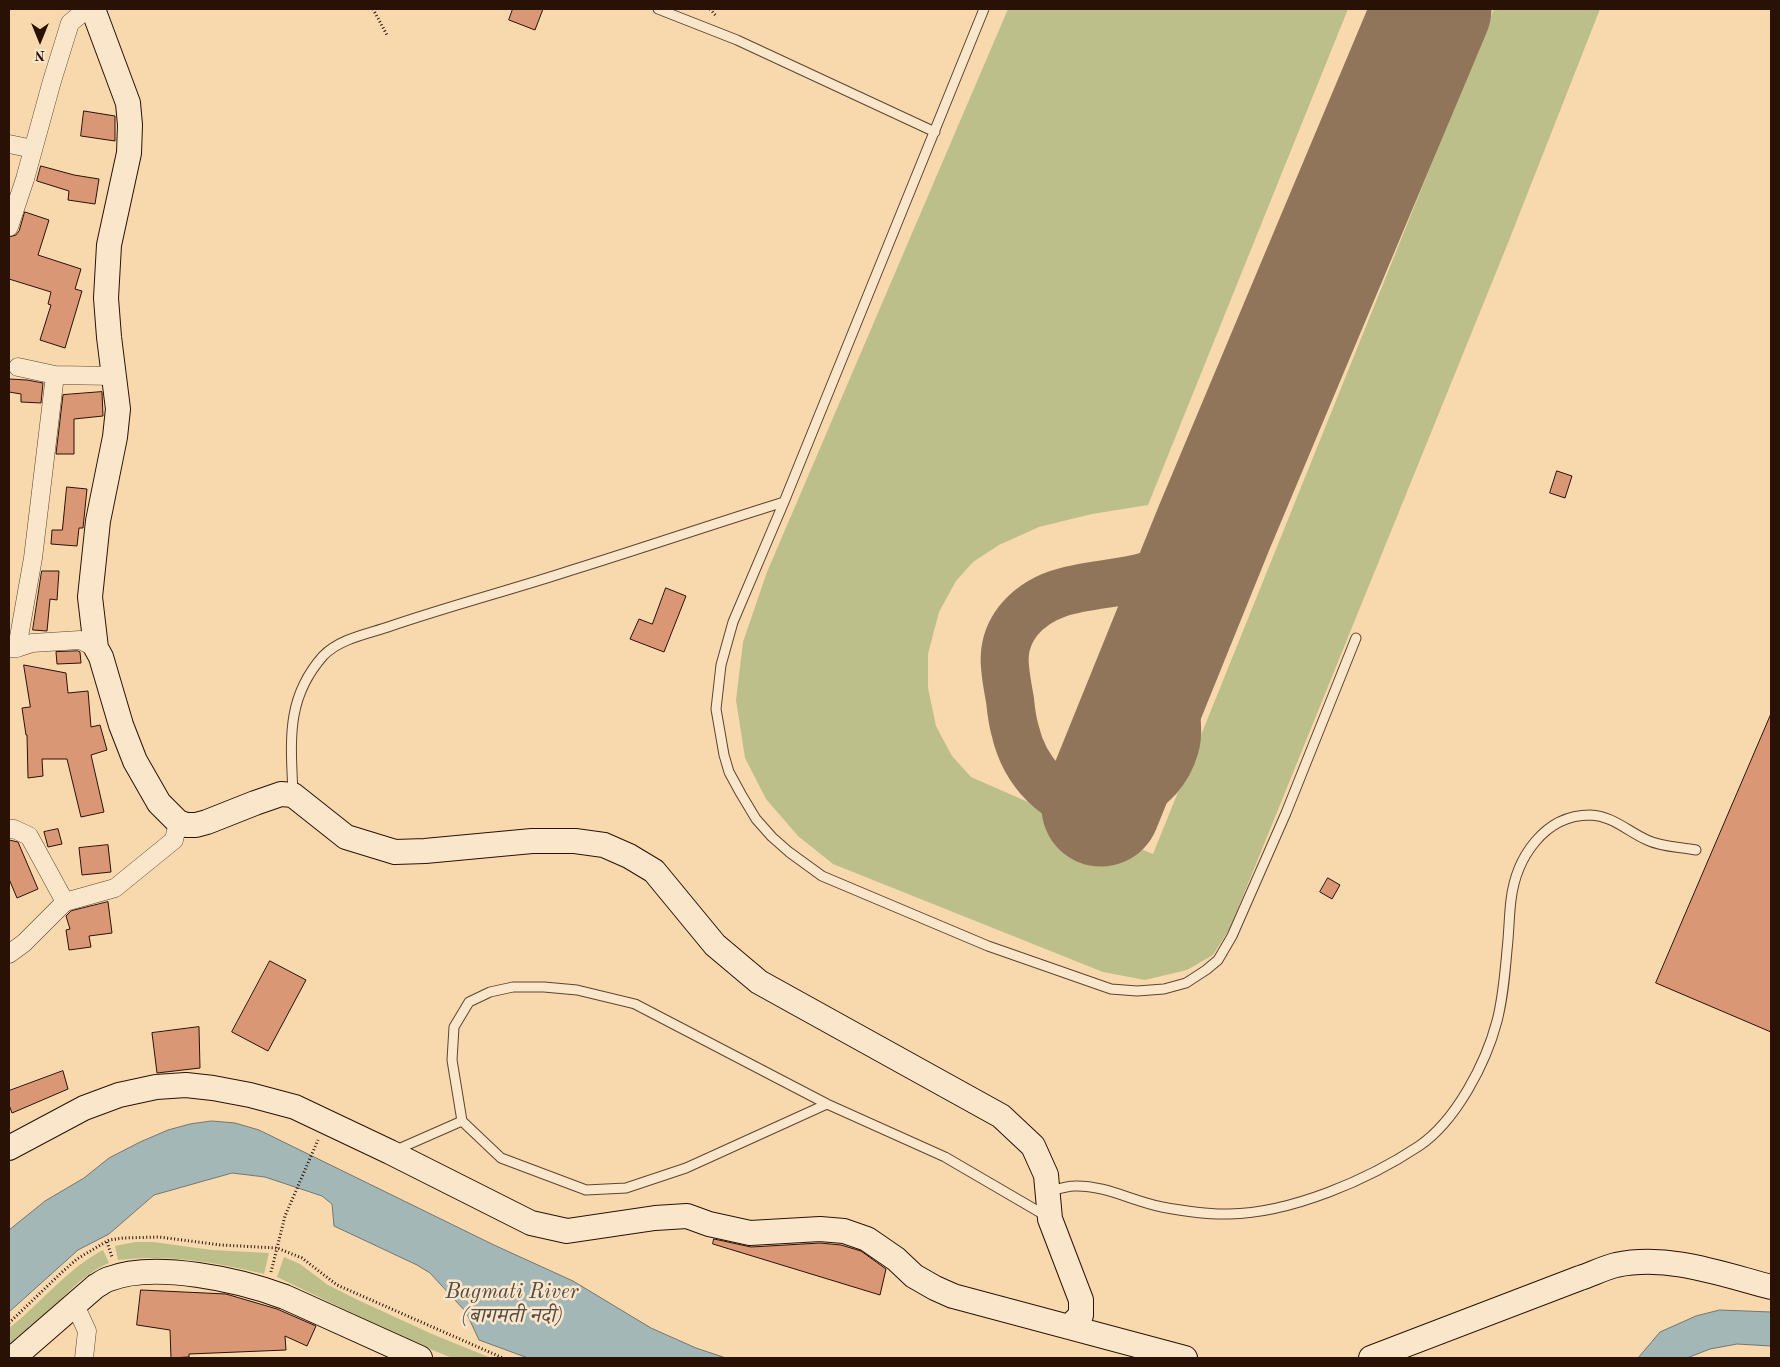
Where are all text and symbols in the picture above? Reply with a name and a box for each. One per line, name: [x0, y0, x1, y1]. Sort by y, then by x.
north arrow: [15, 15, 65, 65]
text: N: [35, 48, 45, 62]
water label: Bagmati River (बागमती नदी): [445, 1279, 579, 1329]

